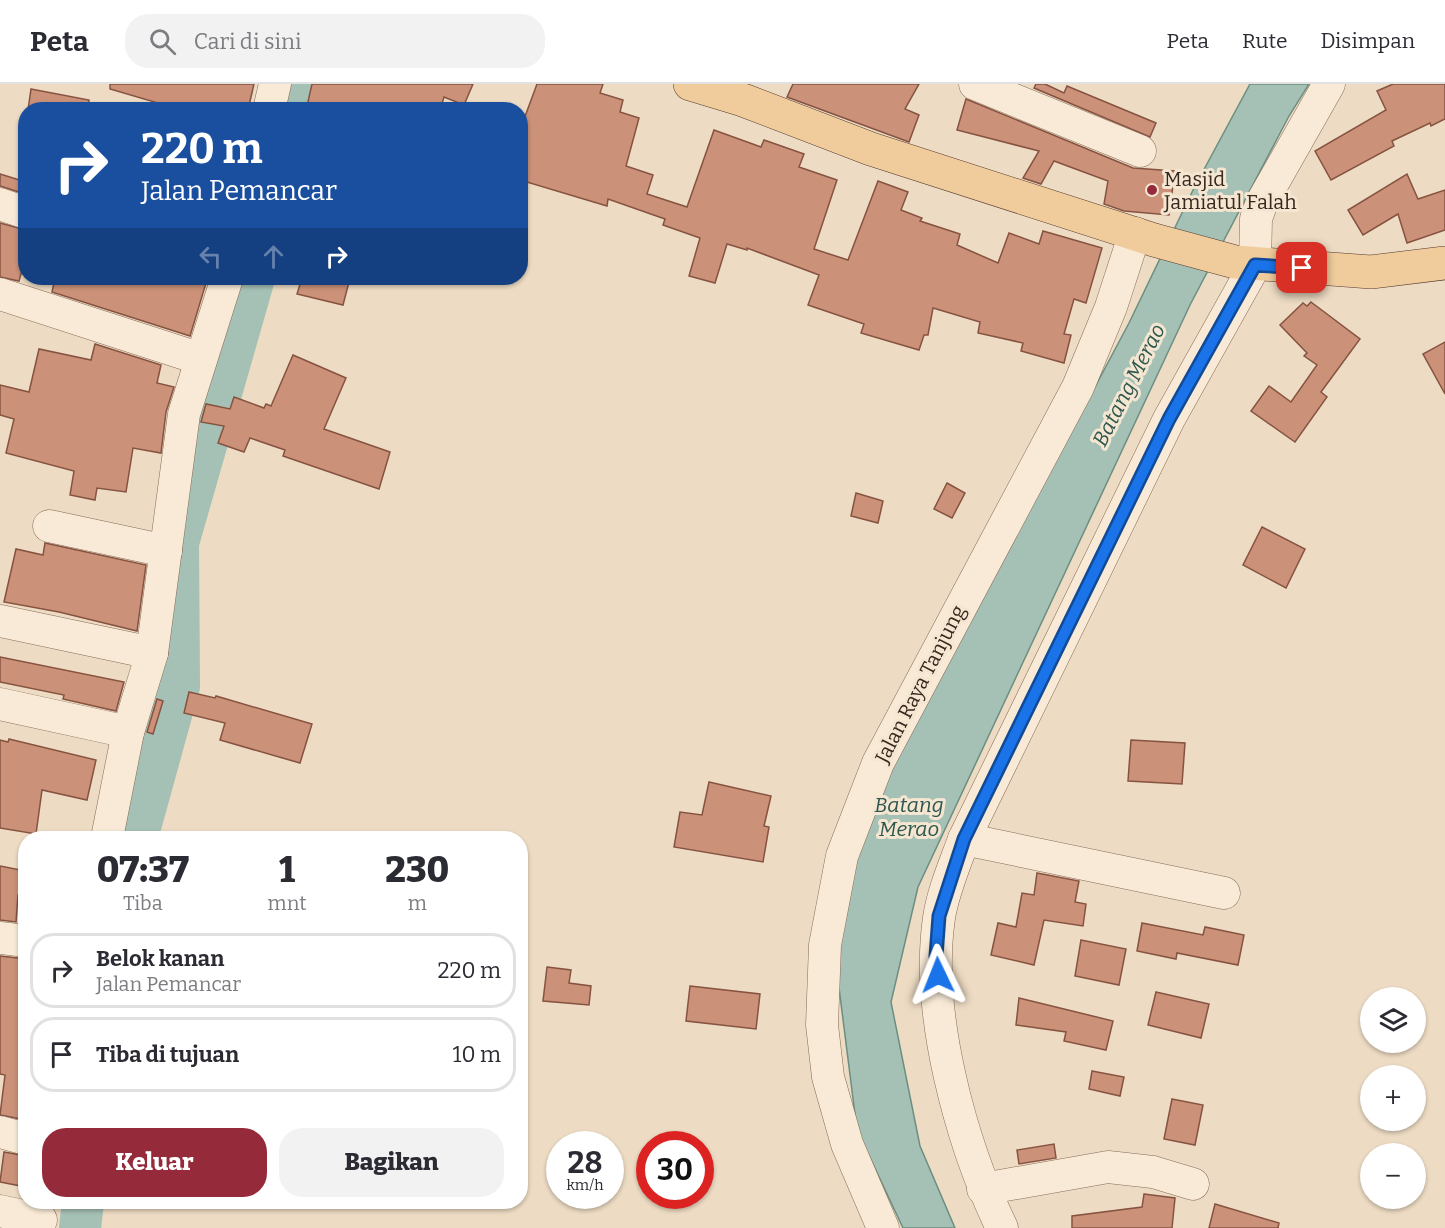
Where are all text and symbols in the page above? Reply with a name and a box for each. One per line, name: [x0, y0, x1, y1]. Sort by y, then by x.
search box: [125, 14, 545, 68]
text: Peta: [30, 25, 89, 58]
icon: search: [146, 25, 179, 58]
text: Cari di sini: [194, 28, 301, 55]
text: Peta: [1167, 28, 1209, 54]
text: Rute: [1242, 28, 1287, 54]
text: Disimpan: [1320, 28, 1415, 54]
text: 220 m: [141, 124, 263, 174]
icon: right: [42, 126, 120, 204]
place label: Masjid Jamiatul Falah: [1163, 167, 1297, 214]
text: Jalan Pemancar: [141, 175, 337, 207]
marker: Masjid Jamiatul Falah: [1145, 183, 1159, 197]
icon: left: [194, 240, 227, 273]
icon: ahead: [257, 240, 290, 273]
icon: right: [320, 240, 353, 273]
pin: [1276, 242, 1327, 293]
icon: arrive: [1285, 251, 1318, 284]
water label: Batang Merao: [1087, 319, 1171, 451]
street label: Jalan Raya Tanjung: [869, 601, 971, 768]
water label: Batang Merao: [874, 792, 944, 842]
text: 07:37: [97, 848, 189, 892]
text: 1: [279, 848, 295, 892]
text: 230: [385, 848, 449, 892]
text: Tiba: [123, 891, 163, 915]
text: mnt: [268, 891, 307, 915]
text: m: [408, 891, 427, 915]
position arrow: [906, 943, 970, 1007]
text: Belok kanan: [96, 945, 224, 972]
icon: right: [45, 954, 78, 987]
text: 220 m: [438, 957, 501, 984]
text: Jalan Pemancar: [96, 972, 241, 996]
map controls: [1360, 987, 1426, 1209]
button: layers: [1360, 987, 1426, 1053]
icon: arrive: [45, 1038, 78, 1071]
text: Tiba di tujuan: [96, 1041, 239, 1068]
text: 10 m: [453, 1041, 501, 1068]
button: +: [1360, 1065, 1426, 1131]
button: Keluar: [42, 1128, 267, 1197]
button: Bagikan: [279, 1128, 504, 1197]
speed limit sign: 30: [636, 1131, 714, 1209]
button: −: [1360, 1143, 1426, 1209]
text: 28: [568, 1145, 602, 1181]
text: km/h: [566, 1176, 604, 1194]

